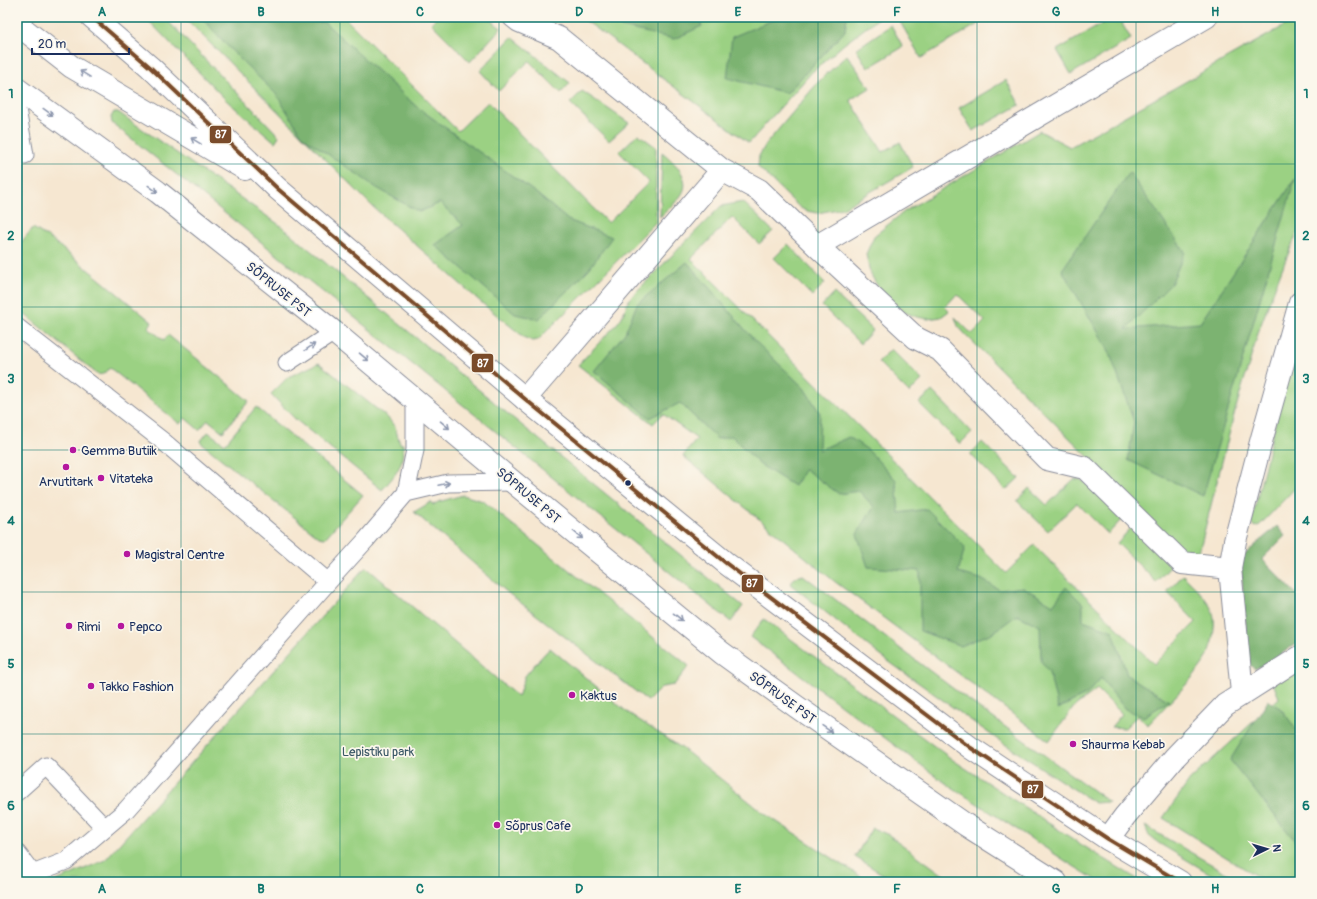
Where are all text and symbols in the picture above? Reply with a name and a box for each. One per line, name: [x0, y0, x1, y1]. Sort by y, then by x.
text: A: [98, 4, 107, 20]
text: B: [257, 4, 265, 20]
text: C: [416, 4, 424, 20]
text: D: [575, 4, 583, 20]
text: E: [735, 4, 742, 20]
text: F: [893, 4, 901, 20]
text: G: [1052, 4, 1061, 20]
text: H: [1211, 4, 1219, 20]
scale bar: [32, 30, 129, 56]
text: 20 m: [38, 37, 67, 52]
one-way arrow: [79, 70, 91, 78]
text: 1: [8, 86, 14, 102]
text: 1: [1303, 86, 1309, 102]
one-way arrow: [43, 108, 54, 116]
line badge: 87: [209, 125, 232, 144]
text: 87: [215, 128, 227, 141]
one-way arrow: [191, 136, 203, 144]
one-way arrow: [148, 185, 159, 193]
text: 2: [7, 228, 15, 244]
text: 2: [1302, 228, 1310, 244]
street label: SÕPRUSE PST: [243, 259, 314, 321]
one-way arrow: [304, 343, 316, 351]
one-way arrow: [358, 352, 369, 361]
line badge: 87: [471, 353, 494, 373]
text: 87: [477, 357, 489, 370]
text: 3: [7, 371, 15, 387]
text: 3: [1302, 371, 1310, 387]
one-way arrow: [440, 420, 451, 429]
place label: Gemma Butiik: [81, 443, 158, 459]
marker: Gemma Butiik: [68, 445, 78, 455]
marker: Arvutitark: [61, 462, 71, 472]
street label: SÕPRUSE PST: [493, 464, 564, 527]
place label: Vitateka: [109, 471, 153, 487]
marker: Vitateka: [96, 473, 106, 483]
place label: Arvutitark: [39, 474, 94, 490]
unlabelled marker: [623, 478, 633, 488]
one-way arrow: [437, 480, 450, 488]
text: 4: [7, 513, 15, 529]
text: 4: [1302, 513, 1310, 529]
one-way arrow: [572, 530, 583, 539]
place label: Magistral Centre: [135, 547, 225, 563]
marker: Magistral Centre: [122, 549, 132, 559]
line badge: 87: [741, 574, 764, 593]
text: 87: [746, 577, 758, 590]
one-way arrow: [673, 613, 684, 622]
place label: Rimi: [77, 619, 100, 635]
place label: Pepco: [129, 619, 162, 635]
marker: Rimi: [64, 621, 74, 631]
marker: Pepco: [116, 621, 126, 631]
text: 5: [7, 656, 15, 672]
text: 5: [1302, 656, 1310, 672]
street label: SÕPRUSE PST: [746, 668, 819, 727]
place label: Takko Fashion: [99, 679, 174, 695]
marker: Takko Fashion: [86, 681, 96, 691]
place label: Kaktus: [580, 688, 617, 704]
marker: Kaktus: [567, 690, 577, 700]
one-way arrow: [821, 725, 832, 733]
place label: Shaurma Kebab: [1081, 737, 1165, 753]
marker: Shaurma Kebab: [1068, 739, 1078, 749]
park label: Lepistiku park: [342, 744, 415, 760]
line badge: 87: [1021, 780, 1044, 799]
text: 87: [1027, 783, 1039, 796]
text: 6: [7, 798, 15, 814]
text: 6: [1302, 798, 1310, 814]
place label: Sõprus Cafe: [505, 818, 571, 834]
marker: Sõprus Cafe: [492, 820, 502, 830]
north arrow: [1247, 829, 1287, 869]
text: N: [1270, 844, 1283, 853]
text: A: [98, 881, 107, 897]
text: B: [257, 881, 265, 897]
text: C: [416, 881, 424, 897]
text: D: [575, 881, 583, 897]
text: E: [735, 881, 742, 897]
text: F: [893, 881, 901, 897]
text: G: [1052, 881, 1061, 897]
text: H: [1211, 881, 1219, 897]

